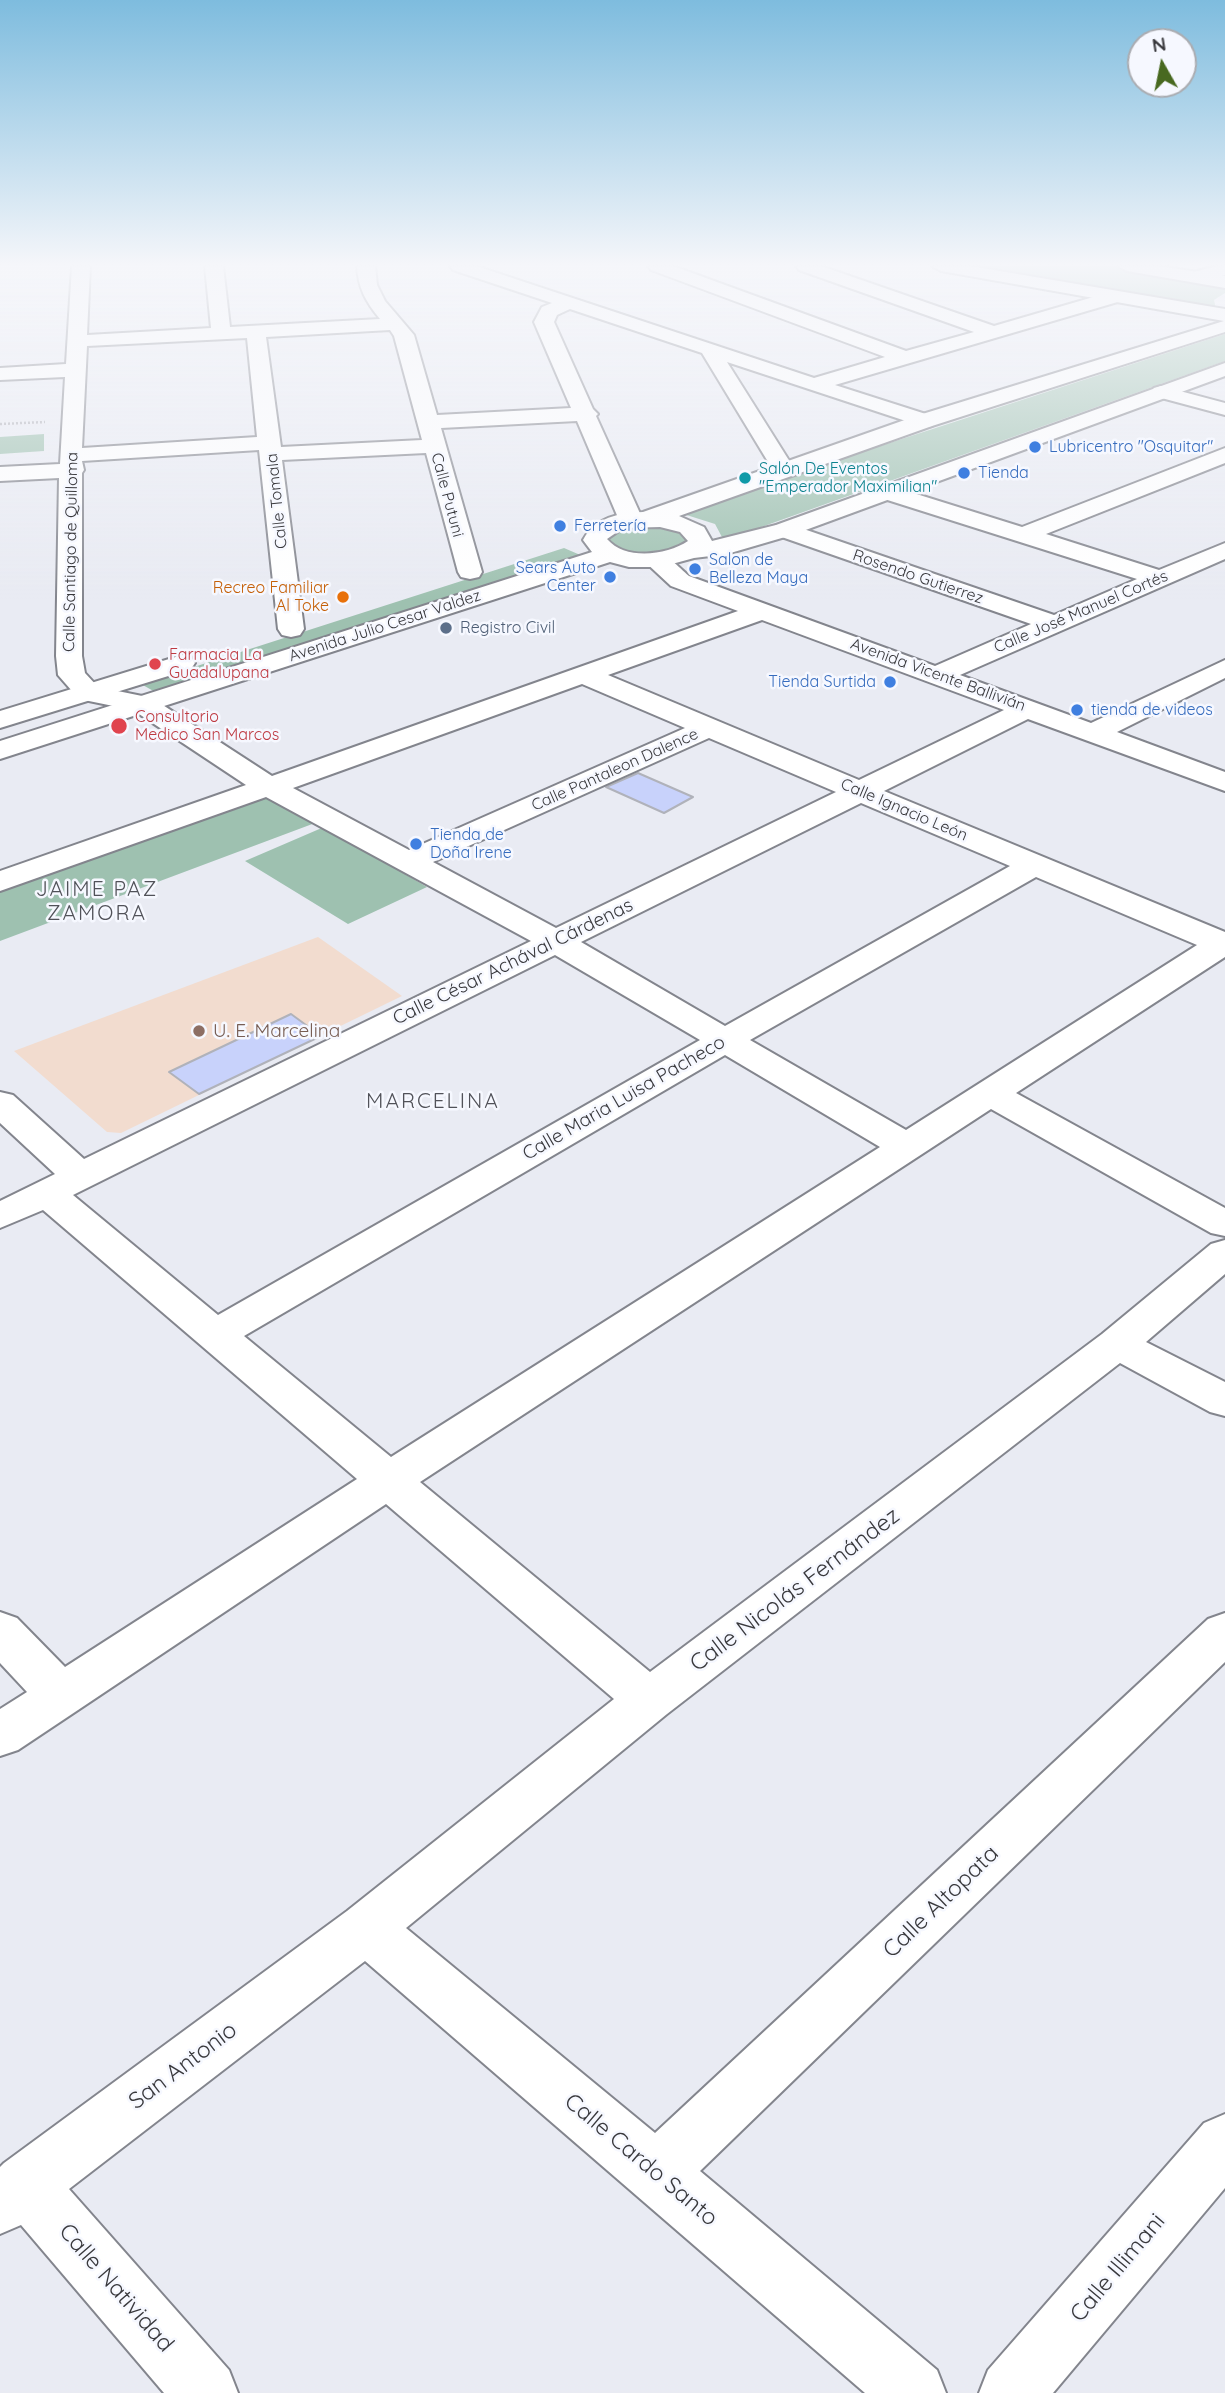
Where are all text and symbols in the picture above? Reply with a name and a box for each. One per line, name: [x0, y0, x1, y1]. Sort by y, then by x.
north arrow: [1127, 28, 1197, 98]
text: N: [1150, 31, 1168, 57]
place label: Lubricentro "Osquitar": [1049, 437, 1213, 457]
marker: Lubricentro "Osquitar": [1027, 439, 1043, 455]
street label: Calle Putuni: [427, 451, 467, 539]
street label: Calle Santiago de Quilloma: [60, 452, 82, 652]
street label: Calle Tomala: [262, 452, 292, 550]
place label: Salón De Eventos "Emperador Maximilian": [759, 459, 937, 497]
place label: Tienda: [978, 463, 1029, 483]
marker: Tienda: [956, 465, 972, 481]
marker: Salón De Eventos "Emperador Maximilian": [737, 470, 753, 486]
place label: Ferretería: [574, 516, 647, 536]
marker: Ferretería: [552, 518, 568, 534]
street label: Rosendo Gutierrez: [850, 546, 986, 608]
place label: Salon de Belleza Maya: [709, 550, 808, 588]
place label: Sears Auto Center: [516, 558, 596, 596]
marker: Salon de Belleza Maya: [687, 561, 703, 577]
street label: Calle José Manuel Cortés: [991, 567, 1171, 657]
marker: Sears Auto Center: [602, 569, 618, 585]
place label: Recreo Familiar Al Toke: [213, 578, 329, 616]
street label: Avenida Julio Cesar Valdez: [287, 586, 483, 666]
marker: Recreo Familiar Al Toke: [335, 589, 351, 605]
place label: Registro Civil: [460, 618, 555, 638]
marker: Registro Civil: [438, 620, 454, 636]
street label: Avenida Vicente Ballivián: [848, 634, 1028, 716]
place label: Farmacia La Guadalupana: [169, 645, 269, 683]
marker: Farmacia La Guadalupana: [147, 656, 163, 672]
place label: Tienda Surtida: [768, 672, 876, 692]
marker: Tienda Surtida: [882, 674, 898, 690]
place label: tienda de videos: [1091, 700, 1213, 720]
marker: tienda de videos: [1069, 702, 1085, 718]
place label: Consultorio Medico San Marcos: [135, 707, 279, 745]
marker: Consultorio Medico San Marcos: [109, 716, 129, 736]
street label: Calle Pantaleon Dalence: [529, 725, 701, 815]
street label: Calle Ignacio León: [838, 775, 970, 845]
place label: Tienda de Doña Irene: [430, 825, 512, 863]
marker: Tienda de Doña Irene: [408, 836, 424, 852]
district label: JAIME PAZ ZAMORA: [37, 877, 157, 927]
street label: Calle César Achával Cárdenas: [389, 894, 637, 1030]
place label: U. E. Marcelina: [213, 1020, 340, 1042]
marker: U. E. Marcelina: [191, 1023, 207, 1039]
street label: Calle Maria Luisa Pacheco: [519, 1031, 729, 1165]
district label: MARCELINA: [367, 1089, 499, 1115]
street label: Calle Nicolás Fernández: [685, 1502, 905, 1678]
street label: Calle Altopata: [878, 1840, 1004, 1964]
street label: San Antonio: [123, 2016, 243, 2116]
street label: Calle Cardo Santo: [559, 2088, 723, 2232]
street label: Calle Illimani: [1065, 2208, 1171, 2328]
street label: Calle Natividad: [53, 2218, 179, 2358]

